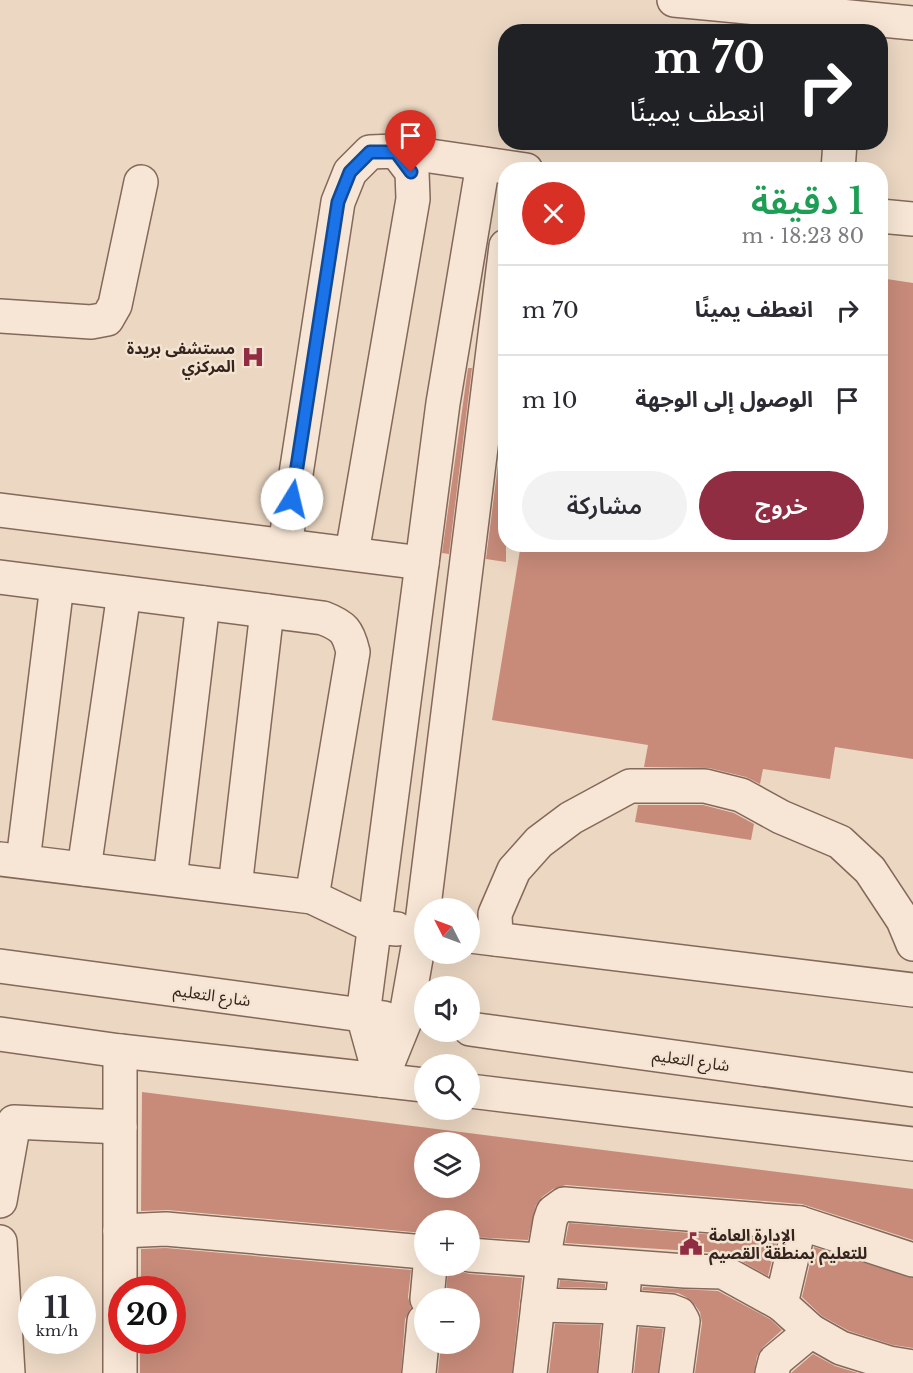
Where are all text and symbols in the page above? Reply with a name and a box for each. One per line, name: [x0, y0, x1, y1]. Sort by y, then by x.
text: 70 m: [654, 32, 765, 84]
icon: right: [786, 48, 864, 126]
text: انعطف يمينًا: [630, 95, 765, 128]
pin: [385, 110, 436, 172]
icon: arrive: [394, 119, 427, 152]
text: 1 دقيقة: [751, 179, 864, 224]
button: close: [522, 182, 585, 245]
text: 80 m · 18:23: [742, 224, 864, 248]
icon: right: [831, 294, 864, 327]
text: انعطف يمينًا: [695, 296, 813, 323]
text: 70 m: [522, 297, 579, 324]
place label: مستشفى بريدة المركزي: [127, 338, 235, 380]
hospital icon: مستشفى بريدة المركزي: [240, 344, 266, 370]
icon: arrive: [831, 384, 864, 417]
text: الوصول إلى الوجهة: [635, 386, 813, 413]
text: 10 m: [522, 387, 577, 414]
position arrow: [260, 467, 324, 531]
button: مشاركة: [522, 471, 687, 540]
button: خروج: [699, 471, 864, 540]
north arrow: [414, 898, 480, 964]
map controls: [414, 898, 480, 1354]
button: sound: [414, 976, 480, 1042]
street label: شارع التعليم: [172, 980, 252, 1013]
street label: شارع التعليم: [651, 1045, 731, 1078]
button: search: [414, 1054, 480, 1120]
button: layers: [414, 1132, 480, 1198]
button: +: [414, 1210, 480, 1276]
place label: الإدارة العامة للتعليم بمنطقة القصيم: [709, 1225, 867, 1266]
public building icon: الإدارة العامة للتعليم بمنطقة القصيم: [678, 1231, 704, 1257]
speed limit sign: 20: [108, 1276, 186, 1354]
button: −: [414, 1288, 480, 1354]
text: 11: [44, 1289, 70, 1326]
text: km/h: [36, 1321, 78, 1340]

